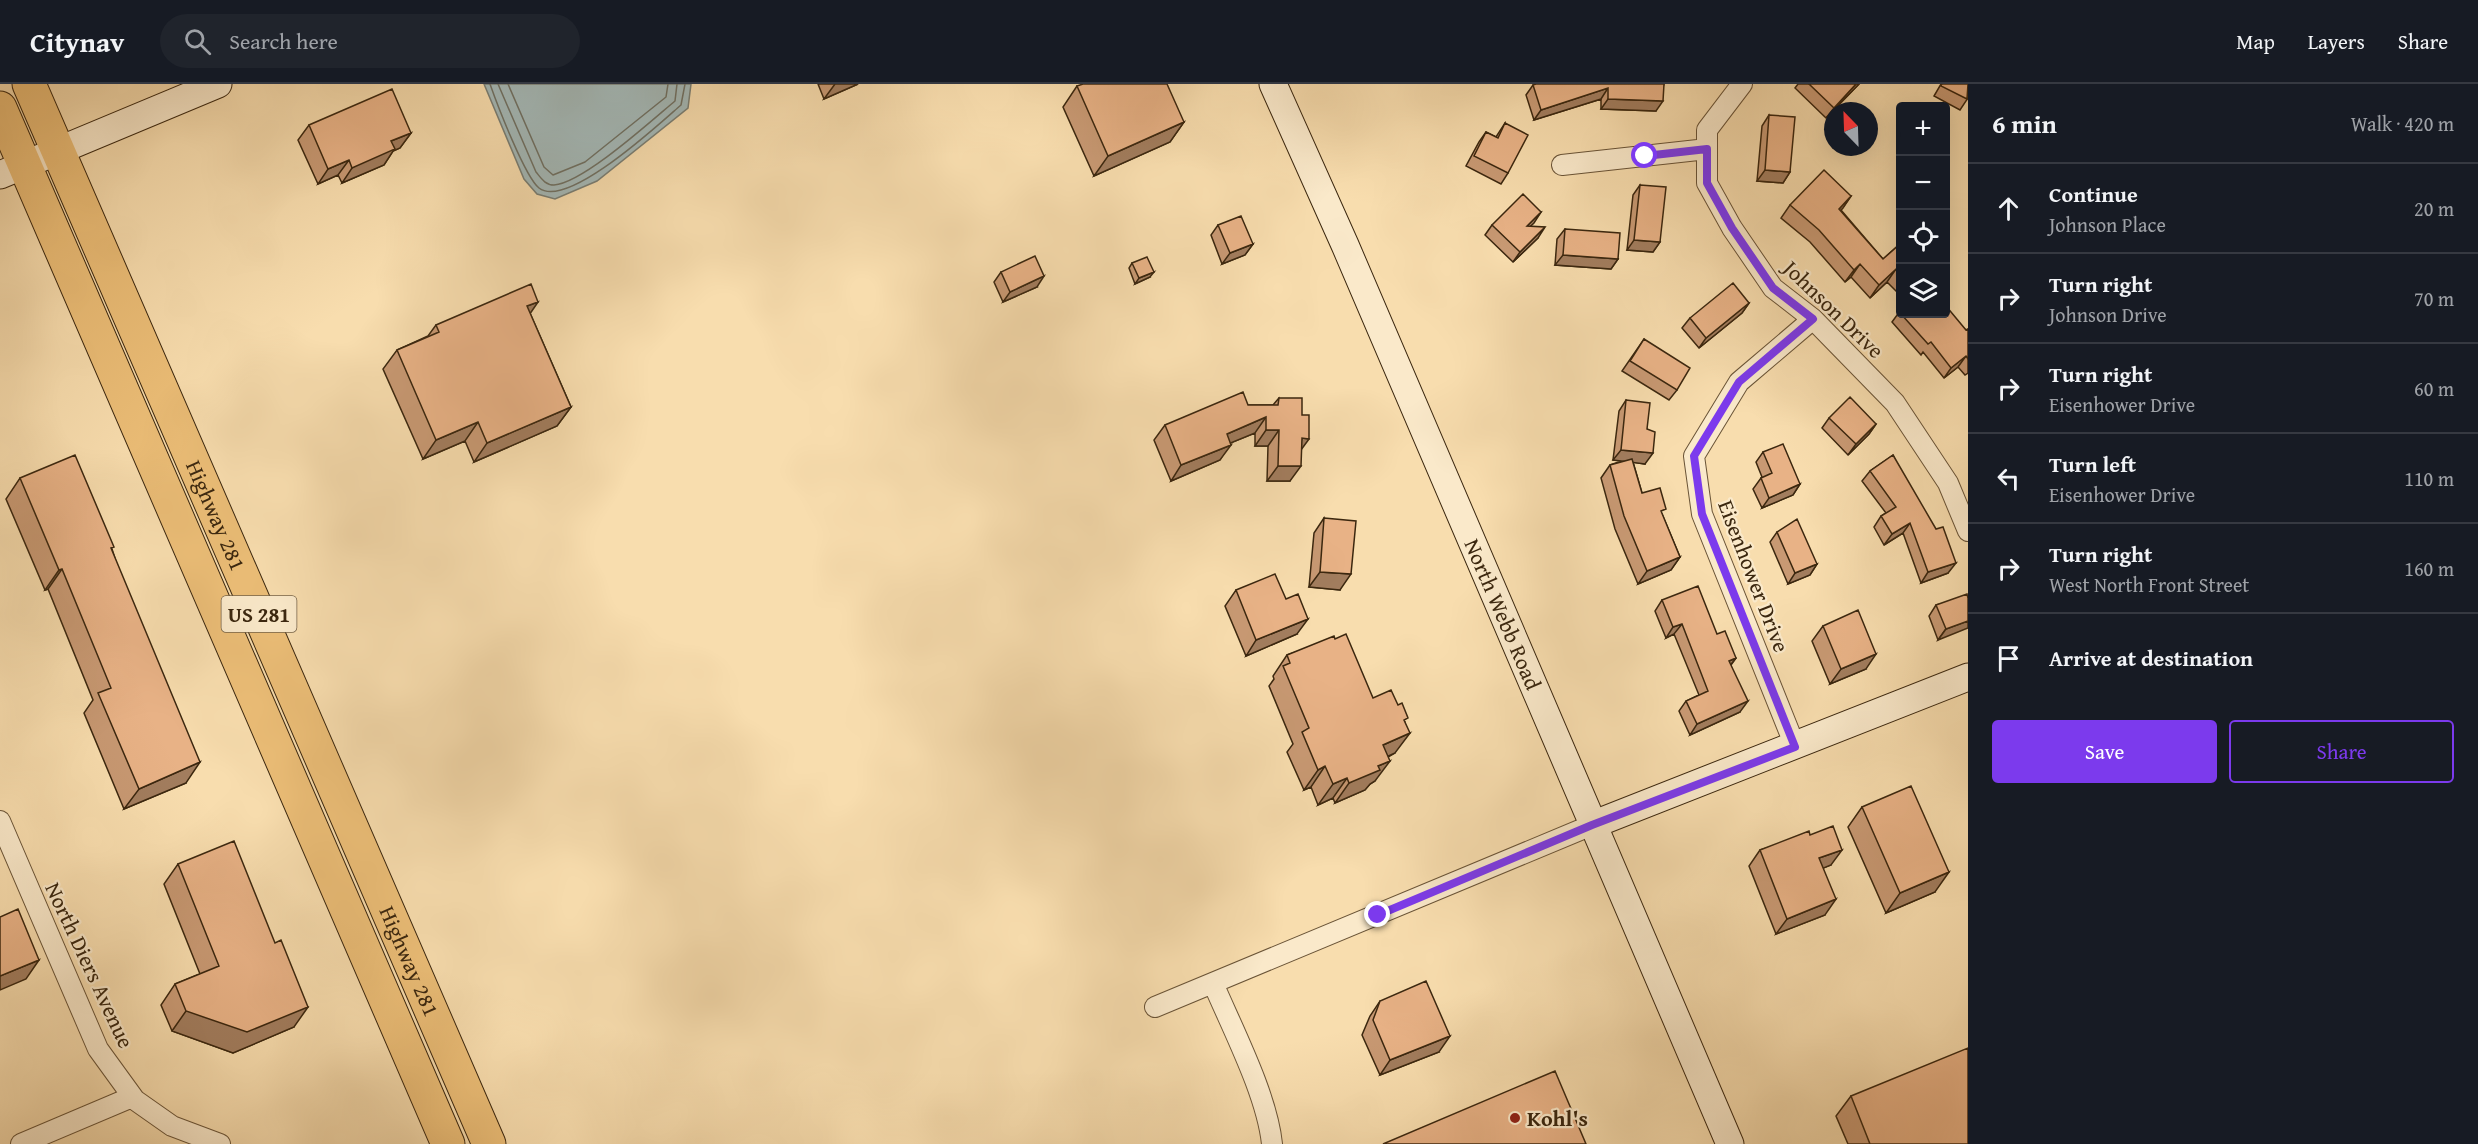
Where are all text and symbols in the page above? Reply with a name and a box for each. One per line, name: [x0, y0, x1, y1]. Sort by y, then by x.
search box: [160, 14, 580, 68]
text: Citynav: [30, 21, 124, 62]
icon: search: [181, 25, 214, 58]
text: Search here: [229, 25, 338, 57]
text: Map: [2236, 26, 2275, 57]
text: Layers: [2308, 26, 2365, 57]
text: Share: [2398, 26, 2448, 57]
north arrow: [1824, 102, 1878, 156]
map controls: [1896, 102, 1950, 318]
button: +: [1896, 102, 1950, 156]
text: 6 min: [1992, 104, 2057, 143]
text: Walk · 420 m: [2351, 109, 2454, 138]
route start: [1631, 142, 1657, 168]
button: −: [1896, 156, 1950, 210]
text: Continue: [2049, 178, 2138, 210]
icon: ahead: [1992, 192, 2025, 225]
text: 20 m: [2414, 194, 2454, 223]
button: locate: [1896, 210, 1950, 264]
text: Johnson Place: [2049, 210, 2166, 239]
street label: Johnson Drive: [1774, 250, 1892, 365]
button: layers: [1896, 264, 1950, 318]
text: Turn right: [2049, 268, 2152, 300]
icon: right: [1992, 282, 2025, 315]
text: 70 m: [2414, 284, 2454, 313]
text: Johnson Drive: [2049, 300, 2167, 329]
text: Turn right: [2049, 358, 2152, 390]
icon: right: [1992, 372, 2025, 405]
text: 60 m: [2414, 374, 2454, 403]
text: Eisenhower Drive: [2049, 390, 2195, 419]
text: Turn left: [2049, 448, 2136, 480]
street label: Highway 281: [178, 455, 254, 575]
icon: left: [1992, 462, 2025, 495]
text: 110 m: [2404, 464, 2454, 493]
text: Eisenhower Drive: [2049, 480, 2195, 509]
street label: Eisenhower Drive: [1710, 495, 1798, 657]
street label: North Webb Road: [1457, 534, 1550, 695]
text: Turn right: [2049, 538, 2152, 570]
icon: right: [1992, 552, 2025, 585]
text: 160 m: [2404, 554, 2454, 583]
text: West North Front Street: [2049, 570, 2249, 599]
road number: US 281: [222, 596, 296, 632]
icon: arrive: [1992, 642, 2025, 675]
text: Arrive at destination: [2049, 642, 2253, 674]
button: Save: [1992, 720, 2217, 783]
button: Share: [2229, 720, 2454, 783]
street label: North Diers Avenue: [38, 877, 142, 1053]
street label: Highway 281: [372, 901, 448, 1021]
route end: [1364, 901, 1390, 927]
place label: Kohl's: [1527, 1102, 1588, 1134]
marker: Kohl's: [1508, 1111, 1522, 1125]

